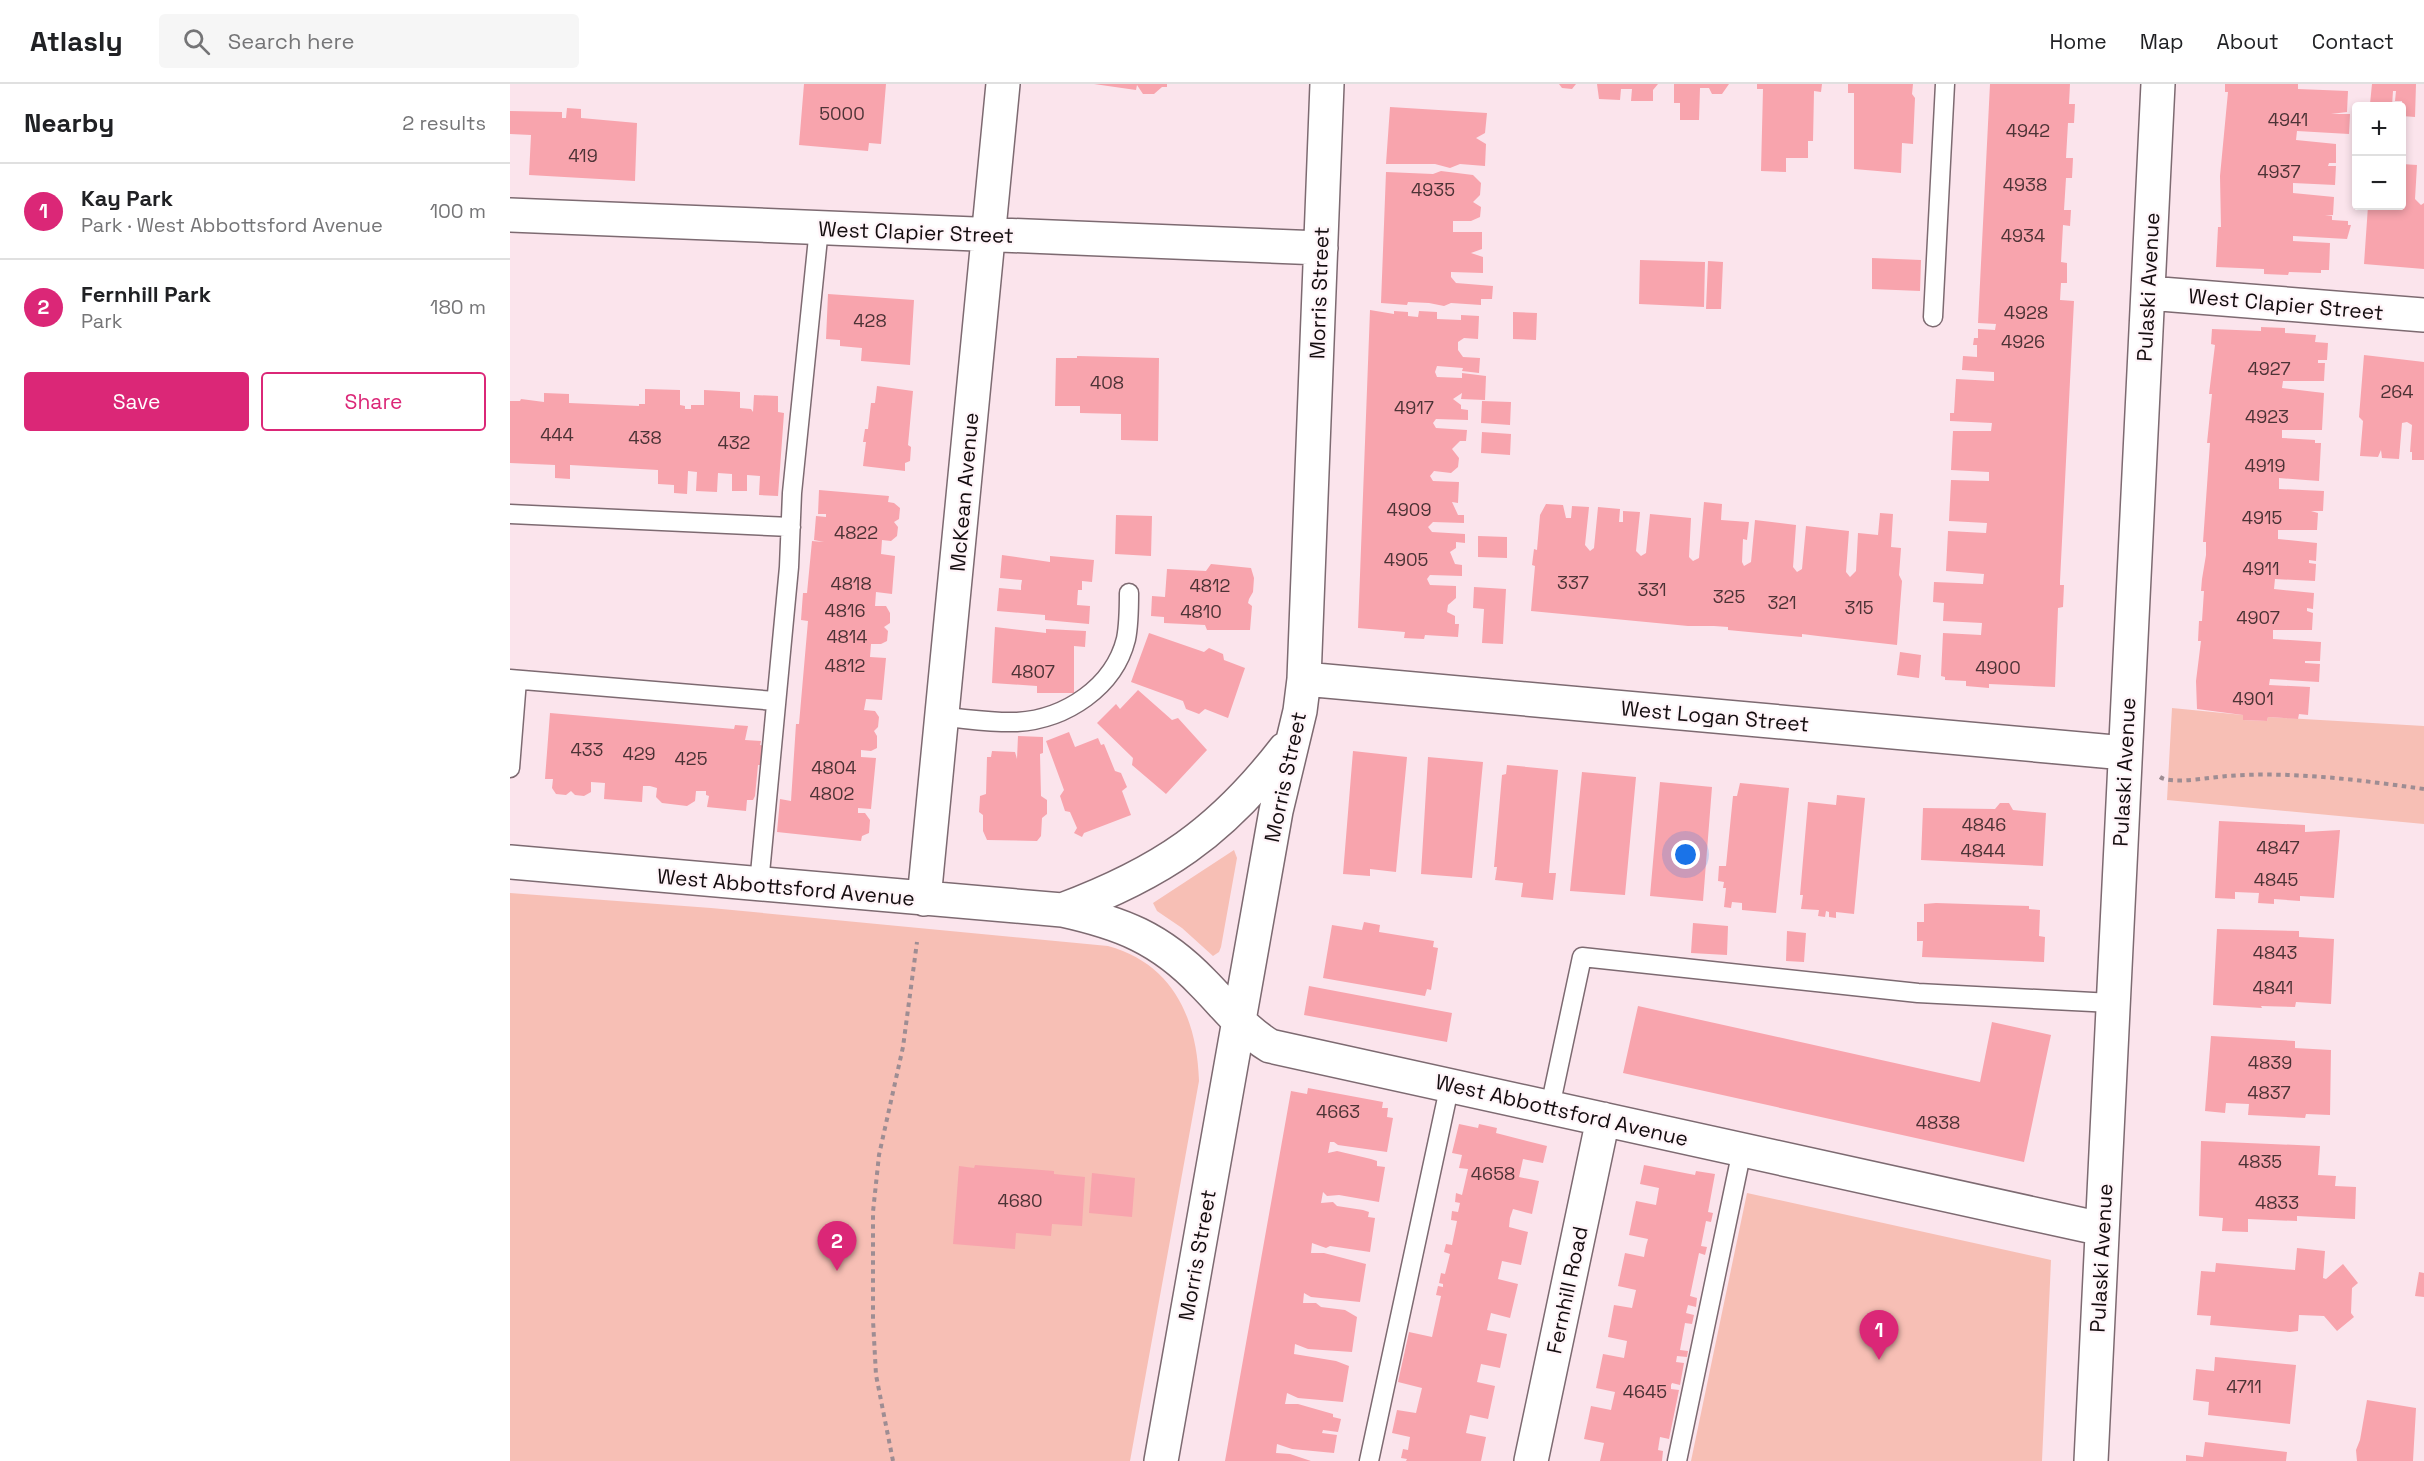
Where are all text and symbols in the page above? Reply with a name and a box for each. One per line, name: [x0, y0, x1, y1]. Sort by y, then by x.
search box: [159, 14, 579, 68]
text: Atlasly: [30, 23, 123, 59]
icon: search: [180, 25, 213, 58]
text: Search here: [228, 27, 354, 55]
text: Home: [2049, 28, 2107, 55]
text: Map: [2140, 28, 2184, 55]
text: About: [2217, 28, 2279, 55]
text: Contact: [2312, 28, 2394, 55]
house number: 5000: [819, 102, 865, 125]
map controls: [2352, 102, 2406, 210]
button: +: [2352, 102, 2406, 156]
text: Nearby: [24, 106, 114, 140]
house number: 4941: [2268, 108, 2308, 131]
text: 2 results: [402, 110, 486, 136]
house number: 4942: [2006, 119, 2050, 142]
house number: 419: [568, 144, 598, 167]
button: −: [2352, 156, 2406, 210]
house number: 4937: [2257, 160, 2301, 183]
house number: 4938: [2003, 173, 2047, 196]
house number: 4935: [1411, 178, 1455, 201]
text: Kay Park: [81, 184, 173, 212]
text: 1: [39, 198, 48, 224]
text: 100 m: [430, 198, 486, 224]
text: Park · West Abbottsford Avenue: [81, 212, 383, 238]
street label: Pulaski Avenue: [2131, 212, 2165, 362]
street label: West Clapier Street: [818, 215, 1014, 249]
house number: 4934: [2001, 224, 2045, 247]
street label: Morris Street: [1303, 226, 1335, 360]
text: Fernhill Park: [81, 280, 211, 308]
street label: West Clapier Street: [2187, 282, 2385, 326]
text: 2: [38, 294, 49, 320]
text: 180 m: [430, 294, 486, 320]
house number: 4928: [2004, 301, 2048, 324]
text: Park: [81, 308, 123, 334]
house number: 428: [853, 309, 887, 332]
house number: 4926: [2001, 330, 2045, 353]
house number: 4927: [2247, 357, 2291, 380]
house number: 408: [1090, 371, 1124, 394]
button: Save: [24, 372, 249, 431]
button: Share: [261, 372, 486, 431]
house number: 264: [2380, 380, 2414, 403]
house number: 4917: [1394, 396, 1434, 419]
house number: 4923: [2245, 405, 2289, 428]
street label: McKean Avenue: [944, 411, 984, 573]
house number: 444: [540, 423, 574, 446]
house number: 438: [628, 426, 662, 449]
house number: 432: [718, 431, 750, 454]
house number: 4919: [2245, 454, 2285, 477]
house number: 4909: [1387, 498, 1431, 521]
house number: 4915: [2242, 506, 2282, 529]
house number: 4822: [834, 521, 878, 544]
house number: 4905: [1384, 548, 1428, 571]
house number: 4911: [2242, 557, 2280, 580]
house number: 337: [1557, 571, 1589, 594]
house number: 4818: [830, 572, 872, 595]
house number: 4812: [1190, 574, 1230, 597]
house number: 331: [1637, 578, 1667, 601]
house number: 325: [1713, 585, 1745, 608]
house number: 321: [1767, 591, 1797, 614]
house number: 315: [1845, 596, 1873, 619]
house number: 4816: [824, 599, 866, 622]
house number: 4810: [1180, 600, 1222, 623]
house number: 4907: [2236, 606, 2280, 629]
house number: 4814: [826, 625, 868, 648]
house number: 4812: [825, 654, 865, 677]
house number: 4900: [1975, 656, 2021, 679]
house number: 4807: [1011, 660, 1055, 683]
house number: 4901: [2232, 687, 2274, 710]
street label: West Logan Street: [1620, 694, 1810, 738]
street label: Pulaski Avenue: [2107, 697, 2141, 847]
street label: Morris Street: [1258, 709, 1312, 845]
house number: 433: [571, 738, 604, 761]
house number: 429: [622, 742, 656, 765]
house number: 425: [675, 747, 707, 770]
house number: 4804: [811, 756, 857, 779]
house number: 4802: [810, 782, 854, 805]
house number: 4846: [1962, 813, 2006, 836]
house number: 4847: [2256, 836, 2300, 859]
house number: 4844: [1961, 839, 2005, 862]
your location: [1671, 840, 1700, 869]
street label: West Abbottsford Avenue: [656, 862, 916, 912]
house number: 4845: [2254, 868, 2298, 891]
house number: 4843: [2253, 941, 2297, 964]
house number: 4841: [2253, 976, 2293, 999]
house number: 4839: [2248, 1051, 2292, 1074]
street label: West Abbottsford Avenue: [1433, 1068, 1691, 1152]
house number: 4837: [2247, 1081, 2291, 1104]
house number: 4663: [1316, 1100, 1360, 1123]
house number: 4838: [1916, 1111, 1960, 1134]
house number: 4835: [2238, 1150, 2282, 1173]
house number: 4658: [1471, 1162, 1515, 1185]
street label: Pulaski Avenue: [2084, 1183, 2118, 1333]
street label: Morris Street: [1172, 1187, 1222, 1323]
house number: 4680: [997, 1189, 1043, 1212]
house number: 4833: [2255, 1191, 2299, 1214]
pin: 2: [818, 1222, 856, 1271]
street label: Fernhill Road: [1540, 1224, 1594, 1356]
pin: 1: [1860, 1310, 1898, 1360]
house number: 4711: [2226, 1375, 2262, 1398]
house number: 4645: [1623, 1380, 1667, 1403]

